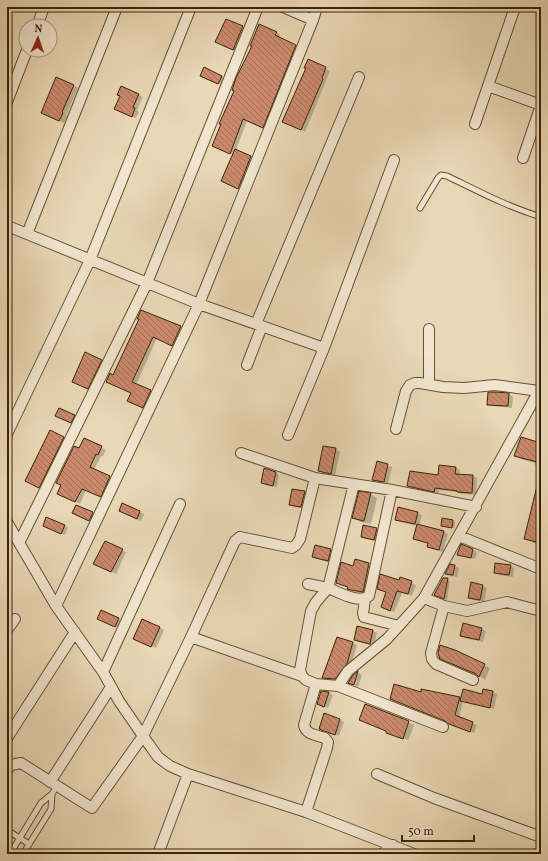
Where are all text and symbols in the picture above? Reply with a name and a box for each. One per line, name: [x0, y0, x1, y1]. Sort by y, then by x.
north arrow: [18, 18, 58, 58]
text: N: [34, 22, 43, 37]
scale bar: [402, 817, 474, 843]
text: 50 m: [408, 824, 434, 840]

